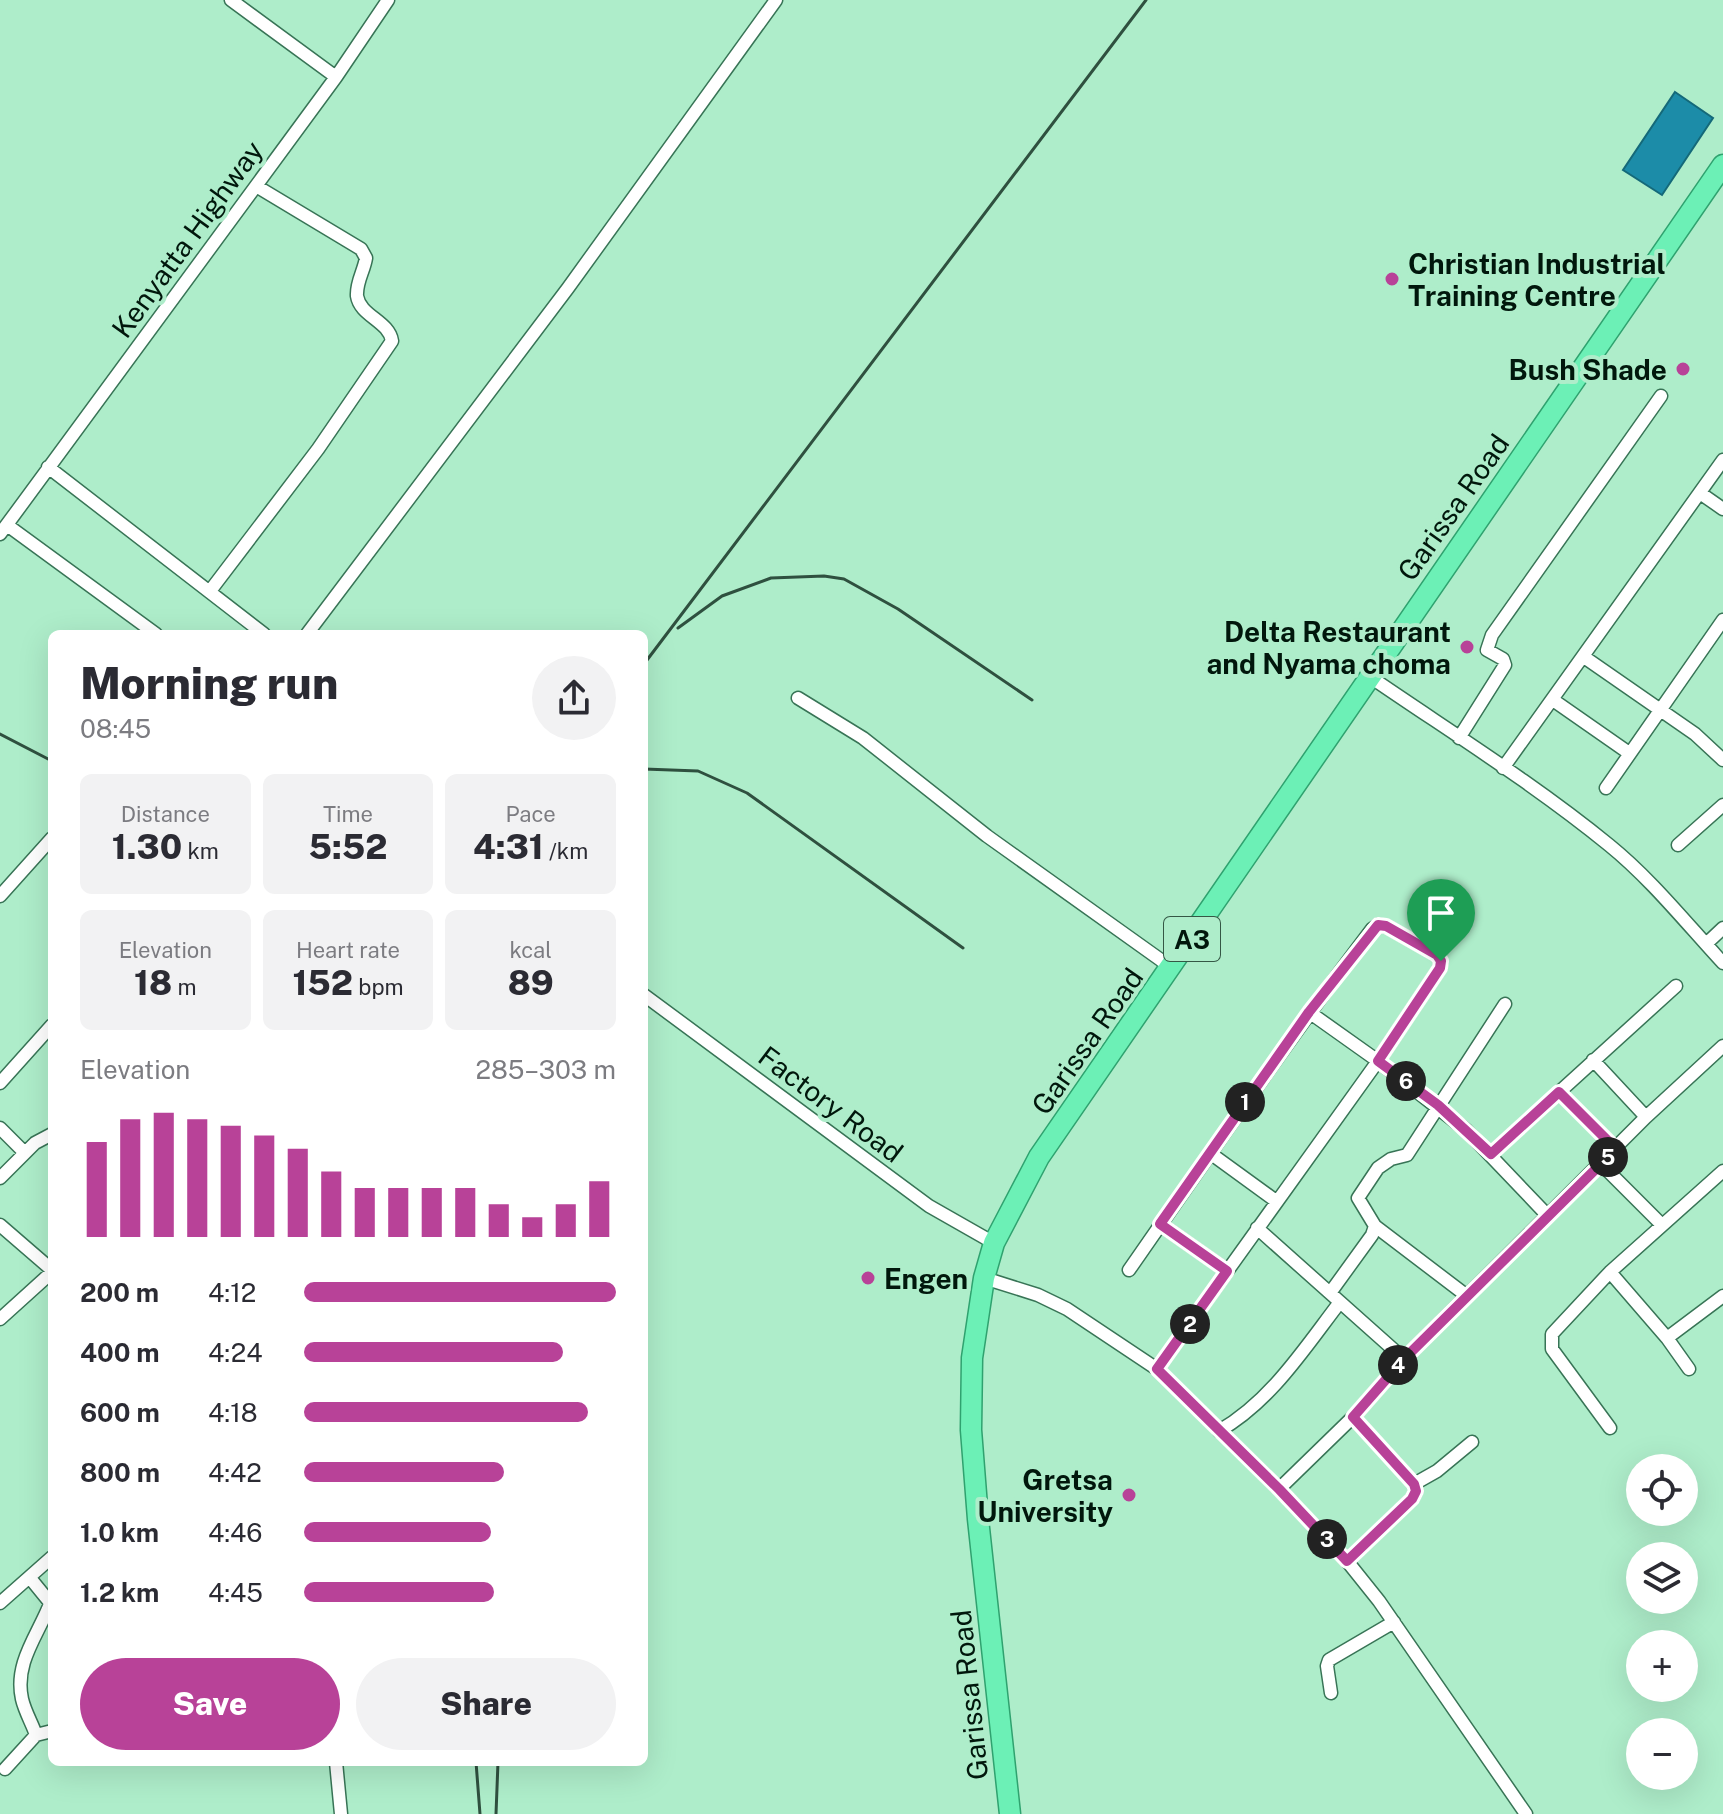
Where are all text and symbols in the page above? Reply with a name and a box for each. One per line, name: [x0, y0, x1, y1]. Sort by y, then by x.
street label: Kenyatta Highway: [105, 134, 269, 344]
place label: Christian Industrial Training Centre: [1408, 247, 1666, 312]
marker: Christian Industrial Training Centre: [1383, 270, 1401, 288]
place label: Bush Shade: [1509, 353, 1667, 386]
marker: Bush Shade: [1674, 360, 1692, 378]
street label: Garissa Road: [1390, 428, 1516, 586]
place label: Delta Restaurant and Nyama choma: [1206, 615, 1451, 680]
marker: Delta Restaurant and Nyama choma: [1458, 638, 1476, 656]
button: share: [532, 656, 616, 740]
text: Morning run: [80, 657, 338, 709]
text: 08:45: [80, 713, 151, 744]
text: Distance: [121, 801, 210, 827]
text: Time: [323, 801, 373, 827]
text: Pace: [506, 801, 556, 827]
text: 1.30: [112, 827, 182, 867]
text: 5:52: [308, 827, 387, 867]
text: 4:31: [473, 827, 544, 867]
text: km: [182, 838, 219, 864]
text: /km: [544, 838, 588, 864]
pin: [1407, 879, 1475, 961]
icon: arrive: [1419, 891, 1463, 935]
road number: A3: [1164, 917, 1220, 961]
text: Elevation: [119, 937, 212, 963]
text: Heart rate: [296, 937, 400, 963]
text: kcal: [509, 937, 552, 963]
street label: Garissa Road: [1024, 962, 1150, 1120]
text: 18: [134, 963, 172, 1003]
text: 152: [292, 963, 353, 1003]
text: 89: [508, 963, 554, 1003]
text: m: [172, 974, 197, 1000]
text: bpm: [353, 974, 404, 1000]
street label: Factory Road: [752, 1039, 910, 1169]
text: Elevation: [80, 1054, 190, 1085]
text: 285–303 m: [475, 1054, 616, 1085]
pin: 6: [1386, 1061, 1426, 1101]
text: 6: [1399, 1068, 1413, 1094]
pin: 1: [1225, 1082, 1265, 1122]
text: 1: [1240, 1089, 1250, 1115]
pin: 5: [1588, 1137, 1628, 1177]
text: 5: [1601, 1144, 1615, 1170]
place label: Engen: [884, 1262, 968, 1295]
marker: Engen: [859, 1269, 877, 1287]
text: 200 m: [80, 1277, 159, 1308]
text: 4:12: [208, 1277, 256, 1308]
pin: 2: [1170, 1304, 1210, 1344]
text: 2: [1183, 1311, 1197, 1337]
text: 400 m: [80, 1337, 160, 1368]
text: 4:24: [208, 1337, 263, 1368]
pin: 4: [1378, 1345, 1418, 1385]
text: 4: [1391, 1352, 1405, 1378]
text: 600 m: [80, 1397, 160, 1428]
text: 4:18: [208, 1397, 258, 1428]
map controls: [1626, 1454, 1698, 1790]
button: locate: [1626, 1454, 1698, 1526]
text: 800 m: [80, 1457, 160, 1488]
text: 4:42: [208, 1457, 262, 1488]
place label: Gretsa University: [977, 1463, 1113, 1528]
marker: Gretsa University: [1120, 1486, 1138, 1504]
text: 1.0 km: [80, 1517, 159, 1548]
text: 4:46: [208, 1517, 263, 1548]
pin: 3: [1307, 1519, 1347, 1559]
text: 3: [1320, 1526, 1334, 1552]
button: layers: [1626, 1542, 1698, 1614]
text: 1.2 km: [80, 1577, 159, 1608]
text: 4:45: [208, 1577, 263, 1608]
street label: Garissa Road: [944, 1608, 994, 1782]
button: +: [1626, 1630, 1698, 1702]
button: Save: [80, 1658, 340, 1750]
button: Share: [356, 1658, 616, 1750]
button: −: [1626, 1718, 1698, 1790]

